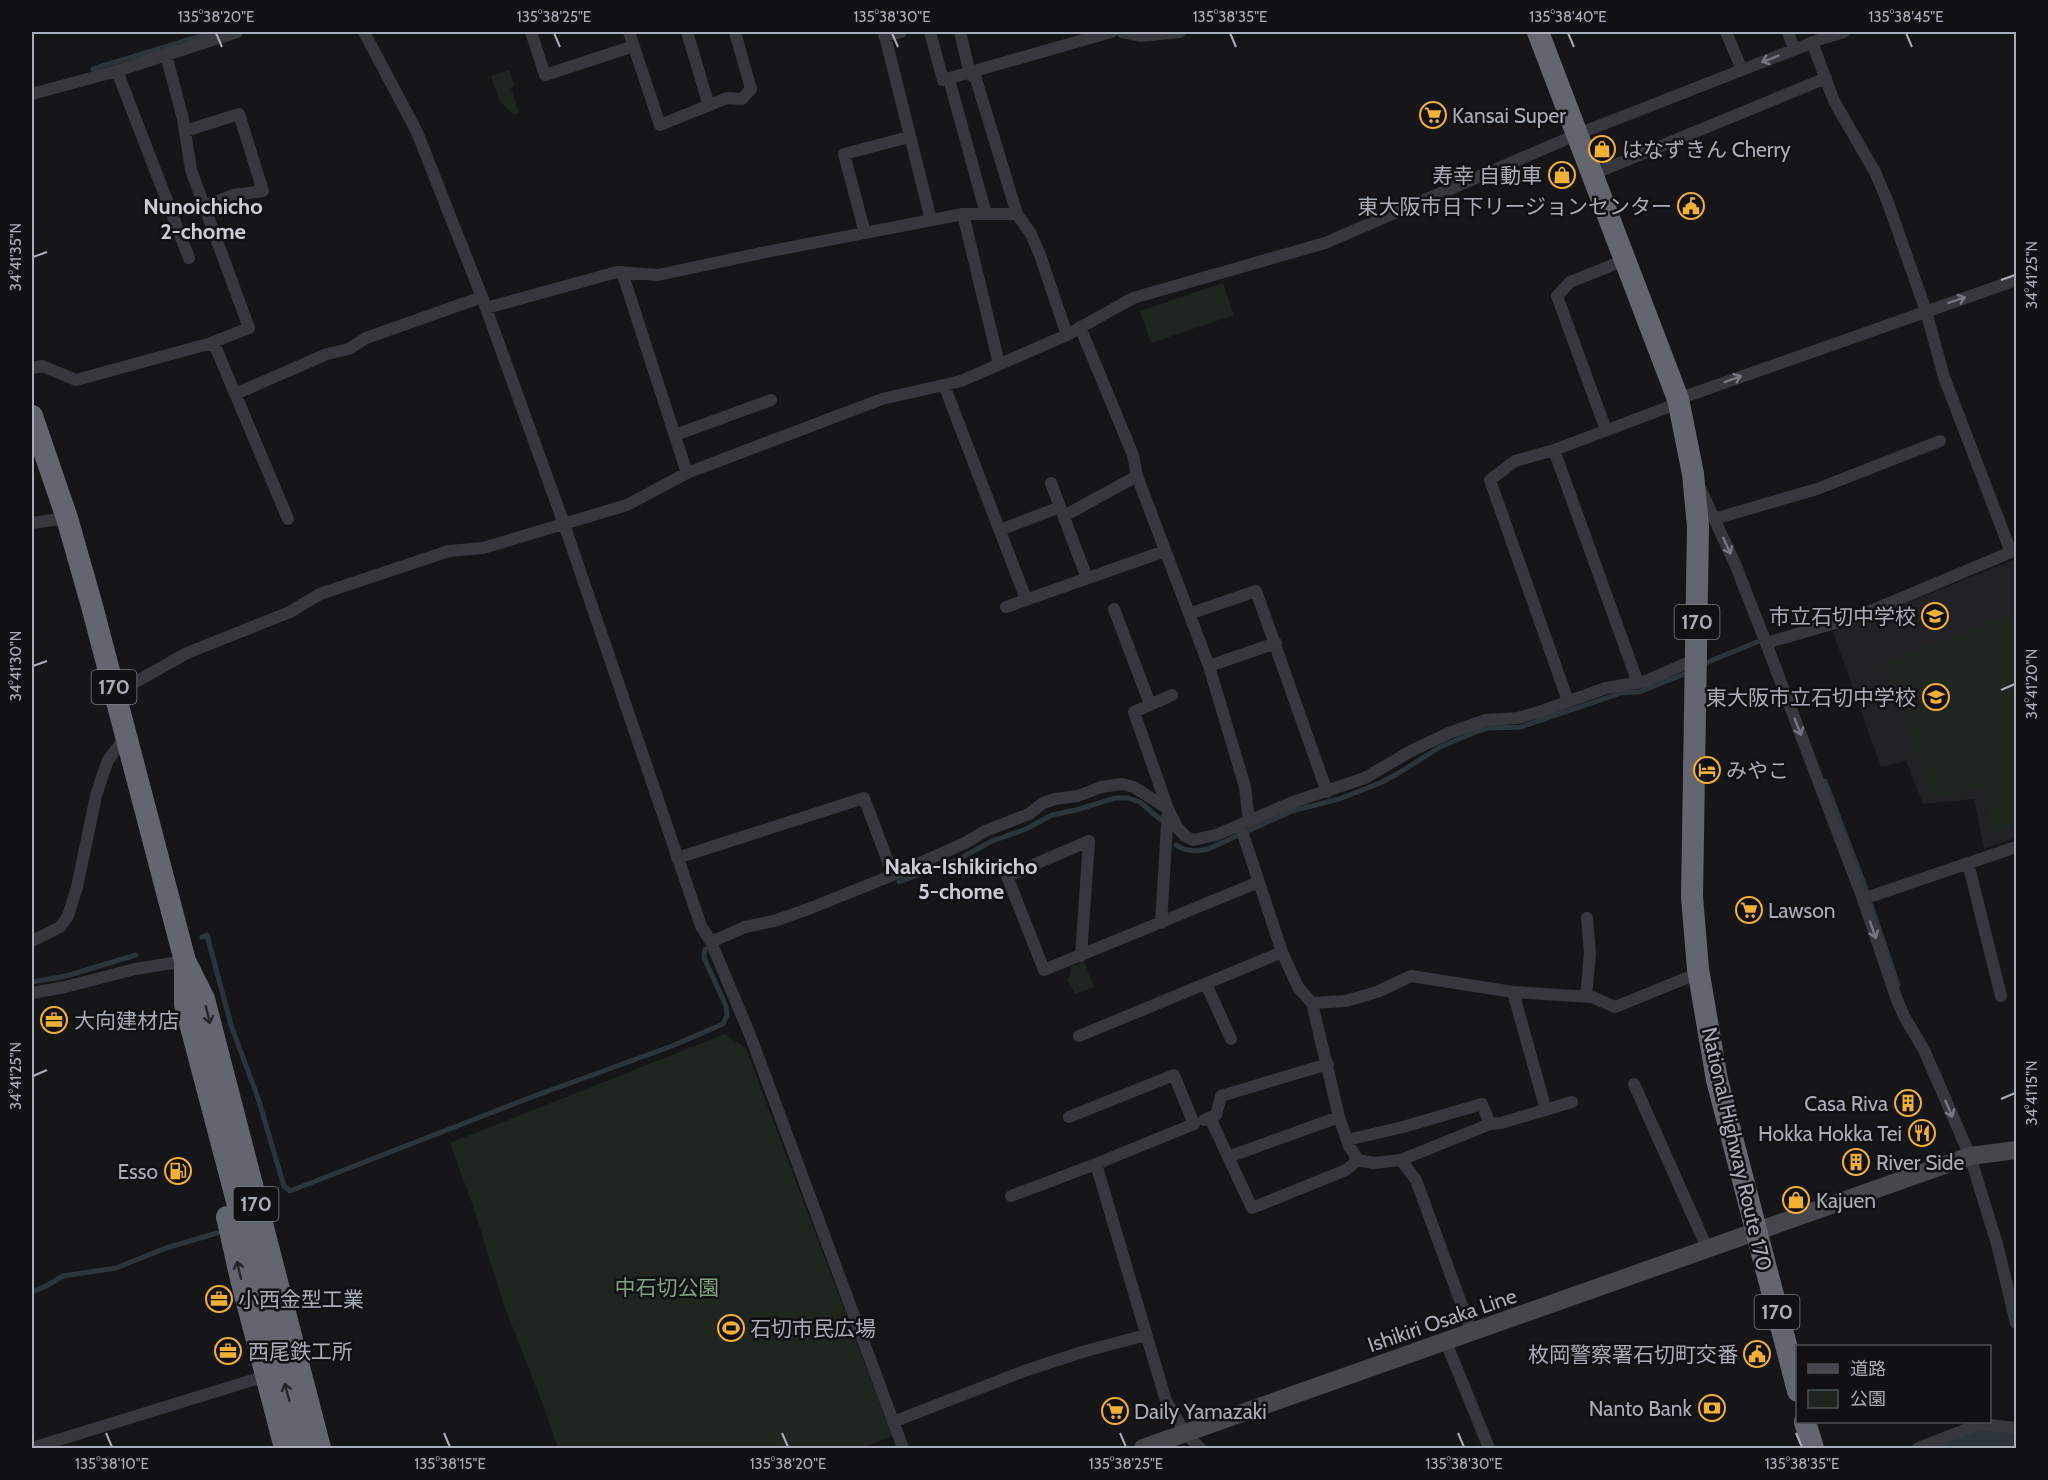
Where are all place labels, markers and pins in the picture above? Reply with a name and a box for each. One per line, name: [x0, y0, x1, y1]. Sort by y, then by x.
supermarket icon: Kansai Super: [1418, 100, 1448, 130]
place label: Kansai Super: [1452, 103, 1566, 128]
shop icon: はなずきん Cherry: [1587, 134, 1617, 164]
place label: はなずきん Cherry: [1622, 137, 1791, 162]
shop icon: 寿幸 自動車: [1547, 160, 1577, 190]
place label: 寿幸 自動車: [1432, 163, 1542, 188]
public building icon: 東大阪市日下リージョンセンター: [1676, 191, 1706, 221]
place label: 東大阪市日下リージョンセンター: [1357, 194, 1672, 219]
school or university icon: 市立石切中学校: [1920, 601, 1950, 631]
place label: 市立石切中学校: [1769, 604, 1916, 629]
school or university icon: 東大阪市立石切中学校: [1921, 682, 1951, 712]
place label: 東大阪市立石切中学校: [1706, 685, 1916, 710]
hotel icon: みやこ: [1692, 755, 1722, 785]
place label: みやこ: [1726, 758, 1789, 783]
supermarket icon: Lawson: [1734, 895, 1764, 925]
place label: Lawson: [1768, 898, 1836, 923]
office icon: 大向建材店: [39, 1005, 69, 1035]
place label: 大向建材店: [74, 1008, 179, 1033]
building icon: Casa Riva: [1893, 1088, 1923, 1118]
place label: Casa Riva: [1804, 1091, 1888, 1116]
restaurant icon: Hokka Hokka Tei: [1907, 1118, 1937, 1148]
place label: Hokka Hokka Tei: [1758, 1121, 1902, 1146]
building icon: River Side: [1841, 1147, 1871, 1177]
place label: River Side: [1876, 1150, 1964, 1175]
fuel station icon: Esso: [163, 1156, 193, 1186]
place label: Esso: [118, 1159, 158, 1184]
shop icon: Kajuen: [1781, 1185, 1811, 1215]
place label: Kajuen: [1816, 1188, 1876, 1214]
office icon: 小西金型工業: [204, 1284, 234, 1314]
place label: 小西金型工業: [238, 1287, 364, 1312]
sports icon: 石切市民広場: [716, 1313, 746, 1343]
place label: 石切市民広場: [750, 1316, 876, 1341]
office icon: 西尾鉄工所: [213, 1336, 243, 1366]
place label: 西尾鉄工所: [248, 1339, 353, 1364]
public building icon: 枚岡警察署石切町交番: [1742, 1339, 1772, 1369]
place label: 枚岡警察署石切町交番: [1528, 1342, 1738, 1367]
bank icon: Nanto Bank: [1697, 1393, 1727, 1423]
supermarket icon: Daily Yamazaki: [1100, 1396, 1130, 1426]
place label: Nanto Bank: [1589, 1396, 1693, 1421]
place label: Daily Yamazaki: [1134, 1399, 1267, 1424]

